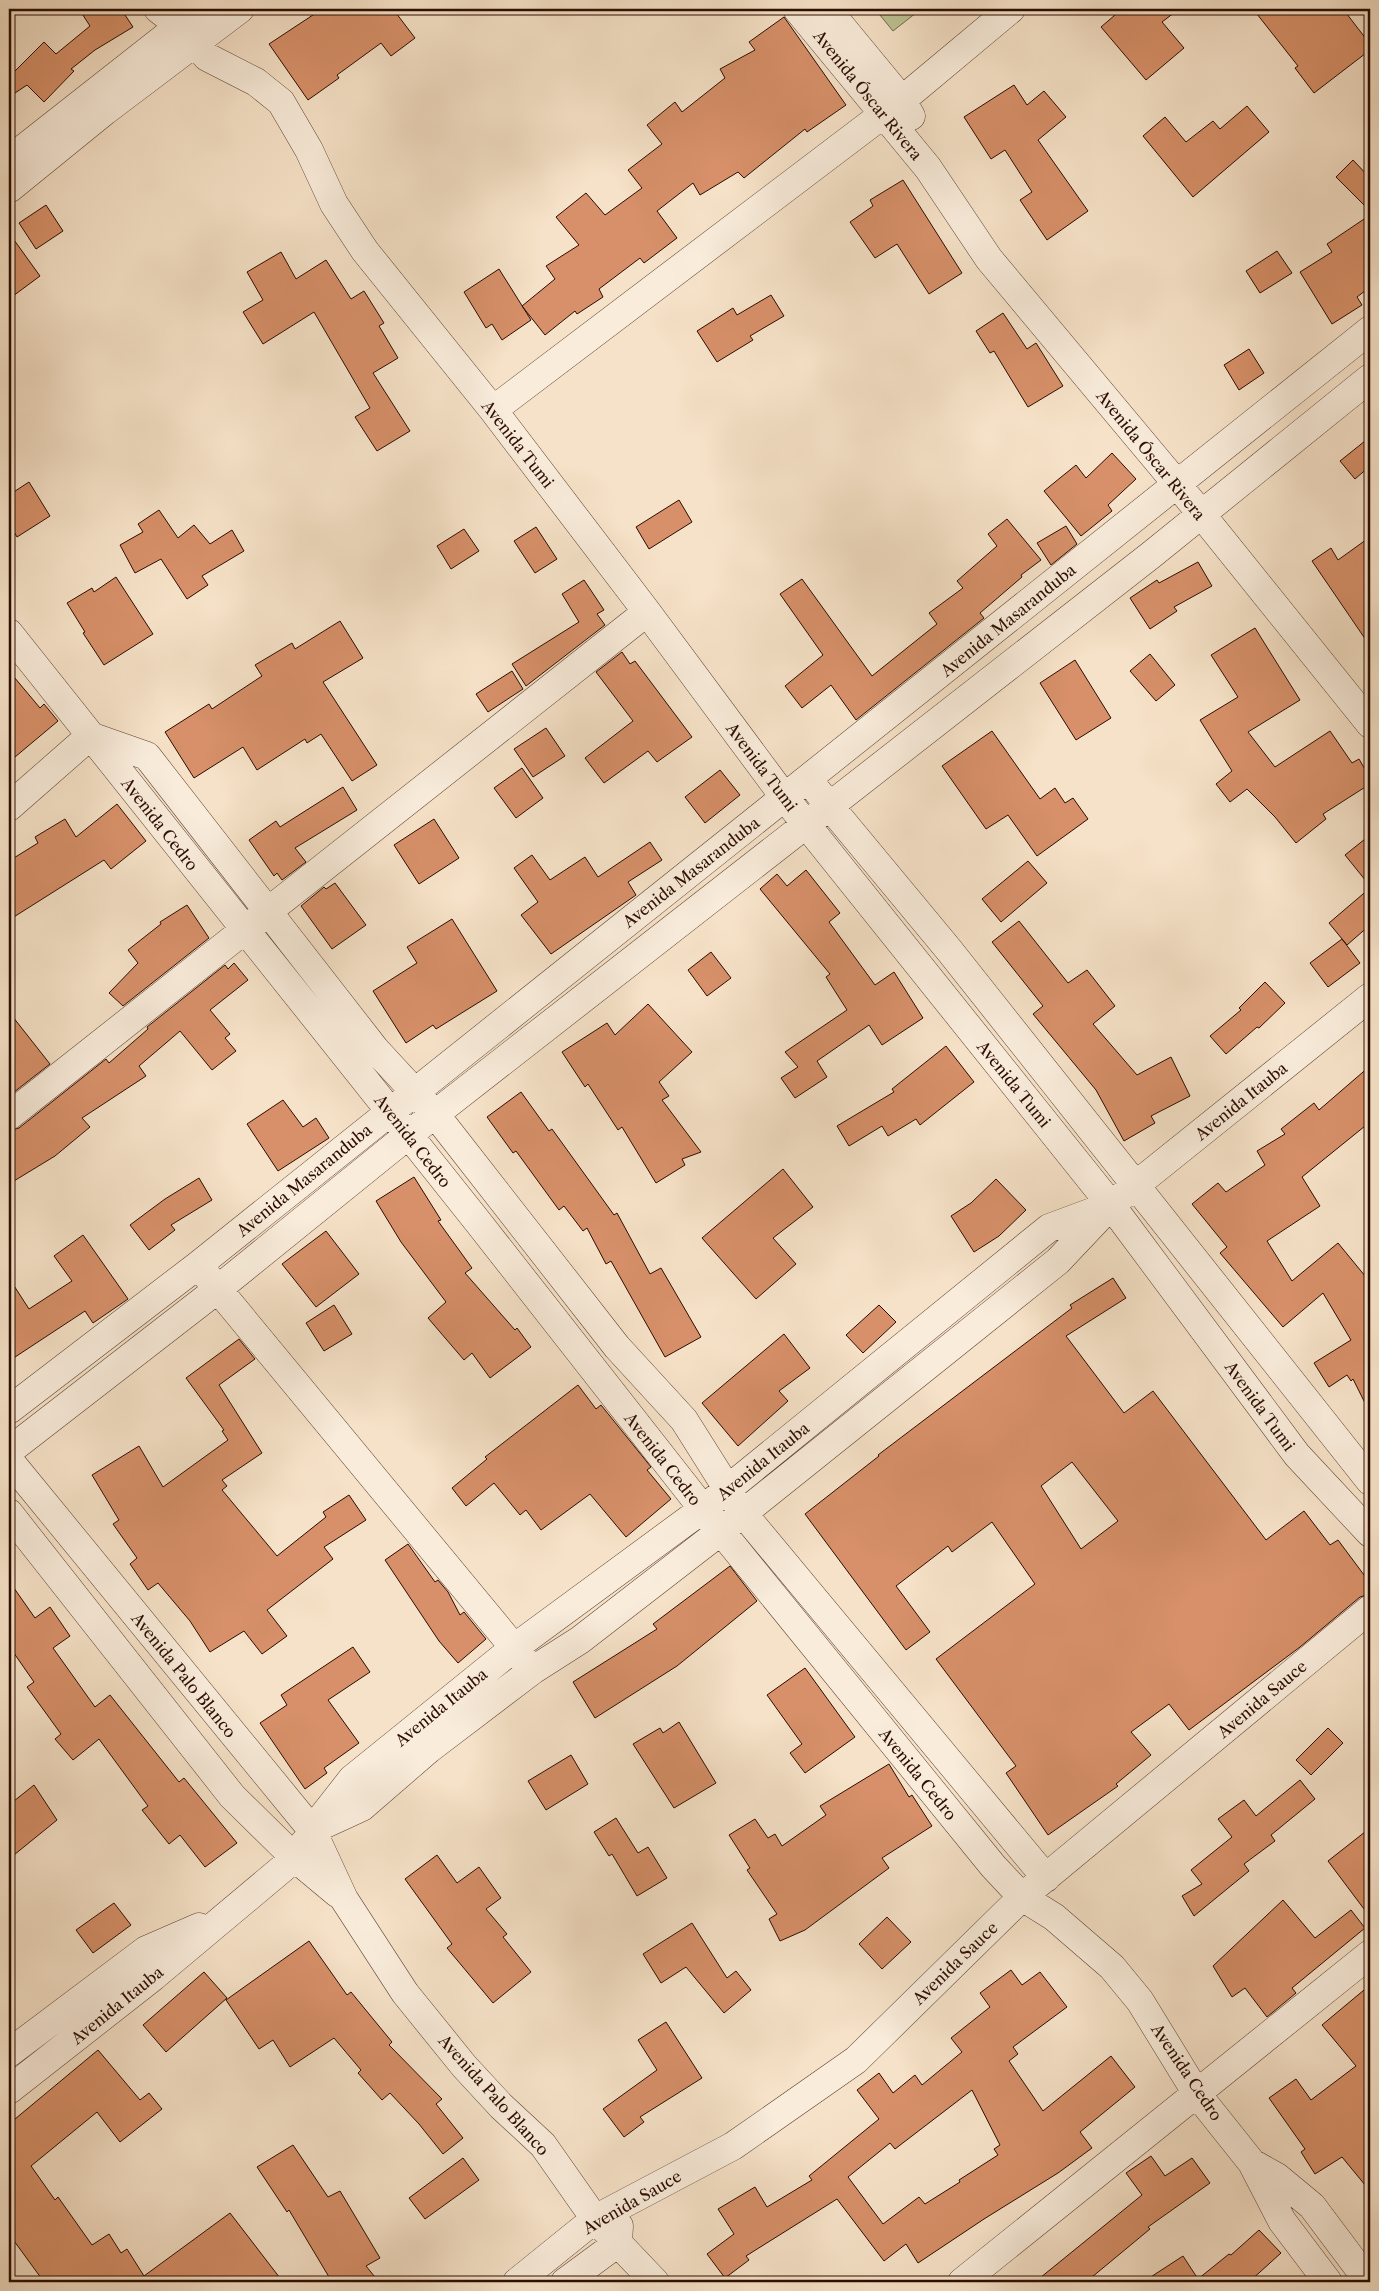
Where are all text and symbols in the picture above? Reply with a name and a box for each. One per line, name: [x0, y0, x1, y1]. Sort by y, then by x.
street label: Avenida Óscar Rivera: [809, 25, 927, 165]
street label: Avenida Óscar Rivera: [1092, 385, 1210, 525]
street label: Avenida Tumi: [477, 395, 559, 492]
street label: Avenida Masaranduba: [936, 559, 1080, 681]
street label: Avenida Tumi: [722, 718, 802, 815]
street label: Avenida Cedro: [117, 773, 203, 875]
street label: Avenida Masaranduba: [618, 812, 764, 932]
street label: Avenida Tumi: [972, 1036, 1055, 1132]
street label: Avenida Itauba: [1190, 1057, 1292, 1145]
street label: Avenida Cedro: [370, 1090, 456, 1192]
street label: Avenida Masaranduba: [232, 1119, 376, 1241]
street label: Avenida Tumi: [1220, 1357, 1299, 1455]
street label: Avenida Cedro: [620, 1408, 706, 1510]
street label: Avenida Itauba: [712, 1417, 814, 1505]
street label: Avenida Palo Blanco: [127, 1608, 241, 1742]
street label: Avenida Sauce: [1213, 1656, 1311, 1743]
street label: Avenida Itauba: [390, 1663, 492, 1751]
street label: Avenida Cedro: [874, 1723, 961, 1824]
street label: Avenida Sauce: [908, 1917, 1002, 2009]
street label: Avenida Itauba: [66, 1961, 168, 2049]
street label: Avenida Cedro: [1147, 2019, 1227, 2124]
street label: Avenida Palo Blanco: [434, 2030, 554, 2160]
street label: Avenida Sauce: [578, 2166, 685, 2239]

